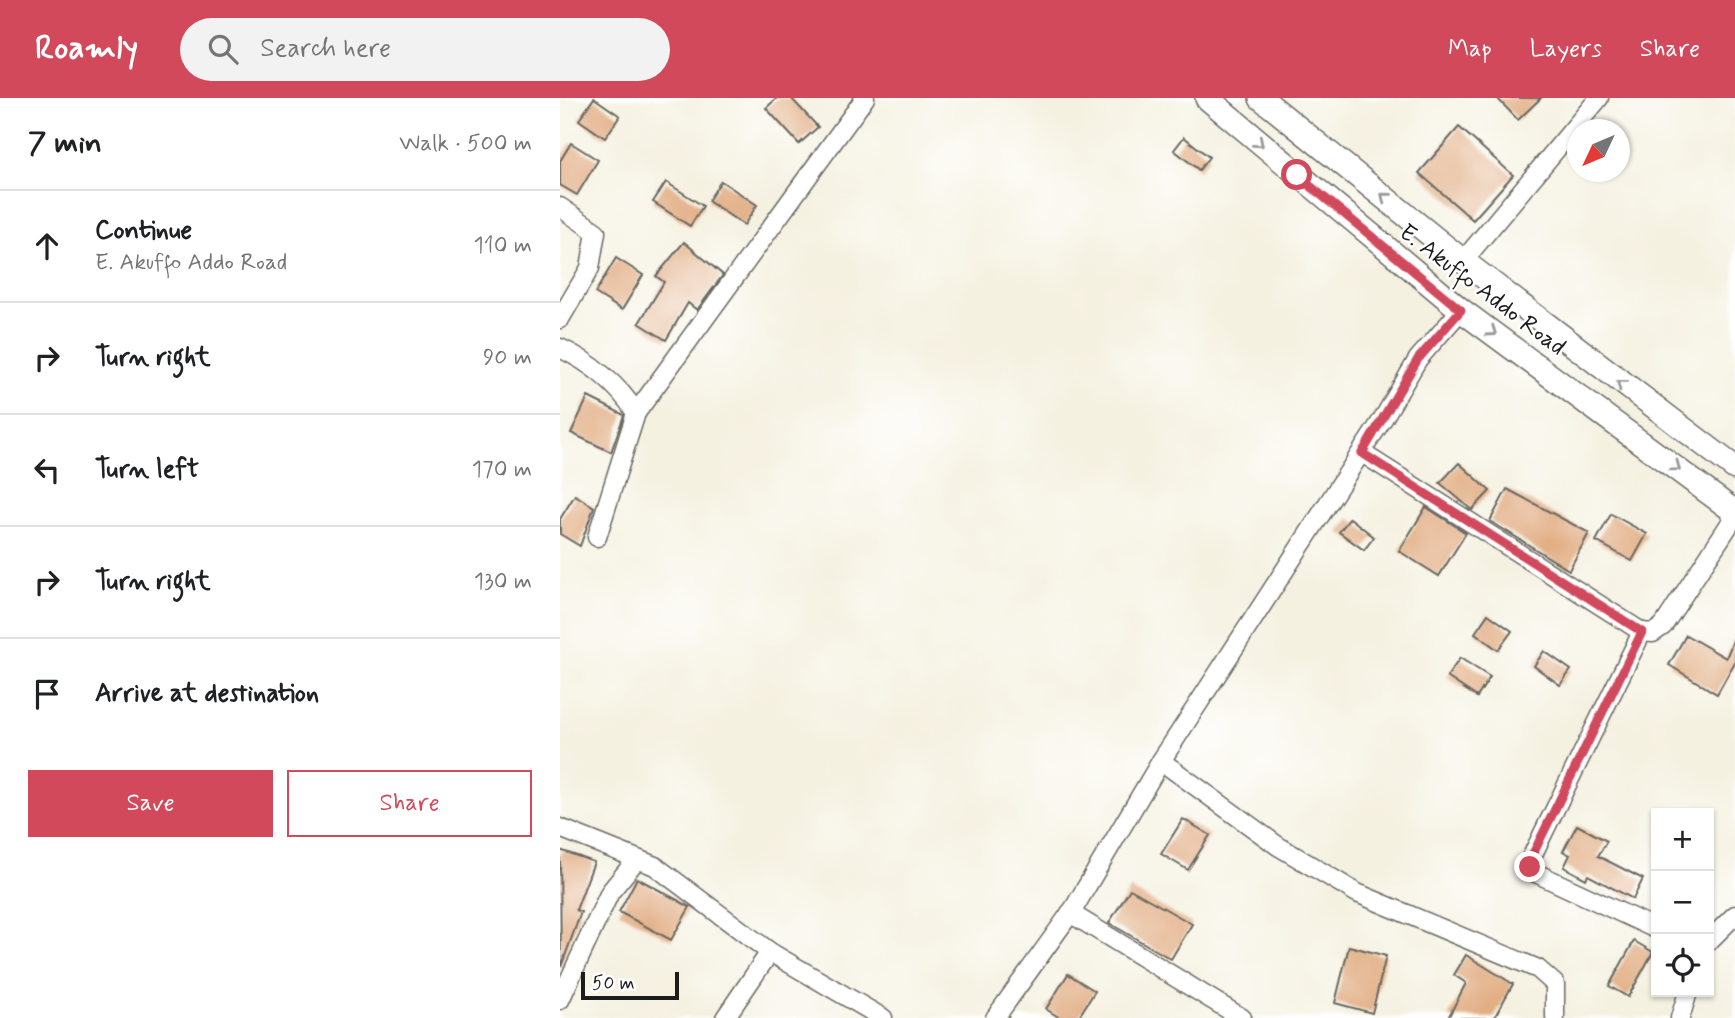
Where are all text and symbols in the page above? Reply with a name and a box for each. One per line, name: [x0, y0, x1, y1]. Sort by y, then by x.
search box: [180, 18, 670, 81]
text: Roamly: [35, 27, 138, 71]
icon: search: [204, 30, 242, 68]
text: Search here: [260, 32, 391, 66]
text: Map: [1448, 34, 1492, 65]
text: Layers: [1530, 34, 1602, 65]
text: Share: [1640, 34, 1700, 65]
north arrow: [1567, 119, 1630, 182]
text: 7 min: [28, 124, 102, 163]
text: Walk · 500 m: [399, 129, 532, 159]
one-way arrow: [1250, 135, 1263, 147]
route start: [1281, 159, 1312, 190]
one-way arrow: [1380, 193, 1392, 206]
text: Continue: [95, 214, 192, 248]
street label: E. Akuffo Addo Road: [1391, 217, 1572, 365]
icon: ahead: [28, 227, 66, 265]
text: 110 m: [473, 231, 532, 261]
text: E. Akuffo Addo Road: [95, 248, 287, 278]
one-way arrow: [1484, 324, 1497, 336]
icon: right: [28, 339, 66, 377]
text: Turn right: [95, 341, 211, 375]
text: 90 m: [483, 343, 532, 373]
one-way arrow: [1617, 379, 1629, 392]
icon: left: [28, 451, 66, 489]
text: Turn left: [95, 453, 199, 487]
text: 170 m: [472, 455, 532, 485]
one-way arrow: [1668, 459, 1680, 471]
icon: right: [28, 563, 66, 601]
text: Turn right: [95, 565, 211, 599]
text: 130 m: [474, 567, 532, 597]
icon: arrive: [28, 675, 66, 713]
text: Arrive at destination: [95, 677, 319, 711]
button: Save: [28, 770, 273, 837]
button: Share: [287, 770, 532, 837]
map controls: [1651, 808, 1714, 997]
button: +: [1651, 808, 1714, 871]
route end: [1514, 851, 1545, 882]
button: −: [1651, 871, 1714, 934]
button: locate: [1651, 934, 1714, 997]
scale bar: [581, 969, 679, 1001]
text: 50 m: [592, 971, 635, 996]

